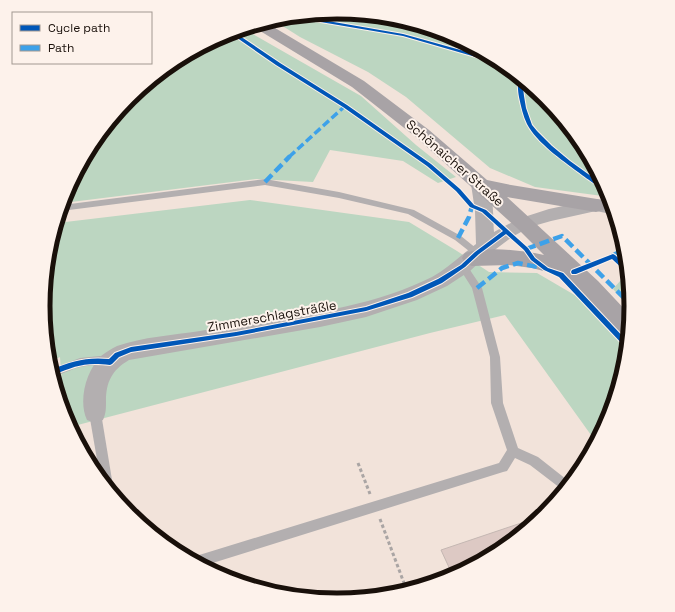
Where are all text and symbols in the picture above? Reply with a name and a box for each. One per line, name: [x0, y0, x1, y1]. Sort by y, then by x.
legend: [12, 12, 152, 64]
text: Cycle path: [48, 20, 110, 36]
text: Path: [48, 40, 74, 56]
street label: Schönaicher Straße: [403, 116, 507, 210]
street label: Zimmerschlagsträßle: [206, 296, 338, 336]

